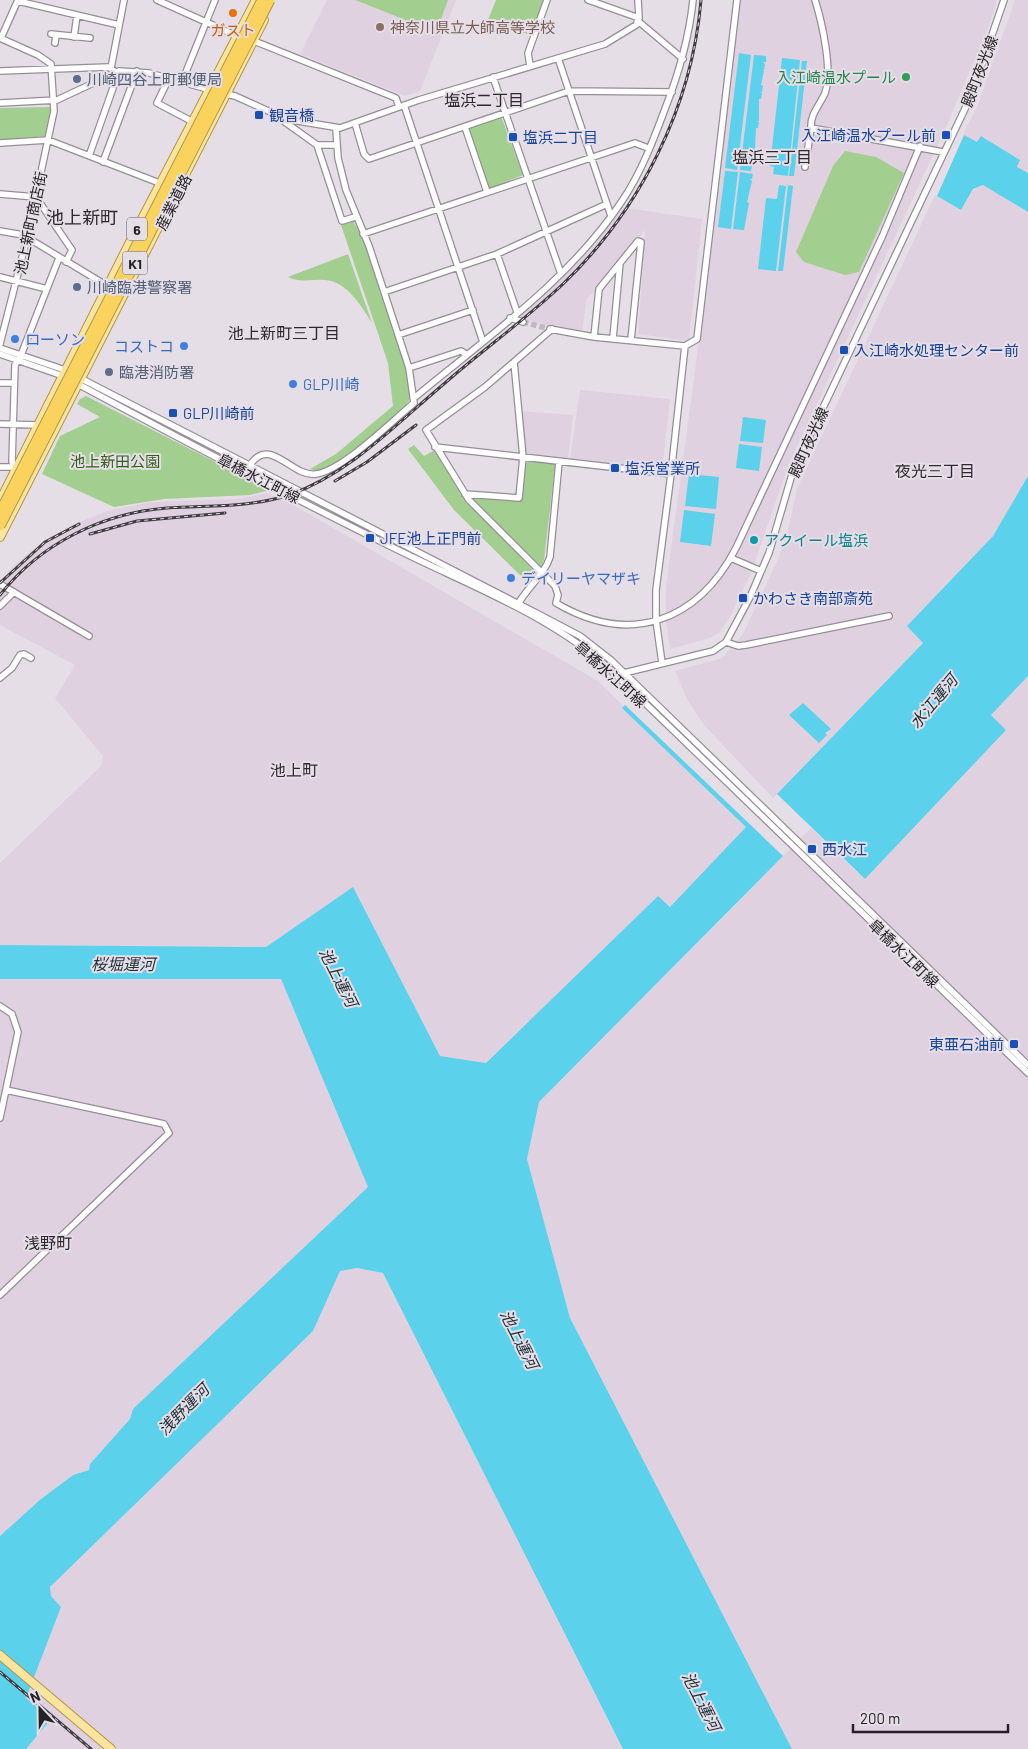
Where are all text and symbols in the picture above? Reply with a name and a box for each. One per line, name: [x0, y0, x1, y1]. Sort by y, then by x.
marker: ガスト: [227, 7, 239, 19]
place label: 神奈川県立大師高等学校: [390, 18, 555, 36]
place label: ガスト: [210, 21, 256, 39]
marker: 神奈川県立大師高等学校: [374, 21, 386, 33]
street label: 殿町夜光線: [957, 33, 1001, 109]
place label: 入江崎温水プール: [776, 68, 896, 86]
place label: 川崎四谷上町郵便局: [87, 70, 222, 88]
marker: 入江崎温水プール: [900, 71, 912, 83]
marker: 川崎四谷上町郵便局: [71, 73, 83, 85]
district label: 塩浜二丁目: [444, 90, 524, 109]
place label: 観音橋: [269, 106, 314, 124]
marker: 観音橋: [253, 109, 265, 121]
place label: 入江崎温水プール前: [801, 126, 936, 144]
place label: 塩浜二丁目: [523, 128, 598, 146]
marker: 入江崎温水プール前: [940, 129, 952, 141]
marker: 塩浜二丁目: [507, 131, 519, 143]
district label: 塩浜三丁目: [732, 147, 812, 166]
street label: 池上新町商店街: [10, 170, 50, 276]
street label: 産業道路: [151, 171, 195, 233]
district label: 池上新町: [46, 206, 118, 228]
road number: 6: [127, 218, 147, 240]
road number: K1: [122, 252, 148, 274]
place label: 川崎臨港警察署: [87, 278, 192, 296]
marker: 川崎臨港警察署: [71, 281, 83, 293]
district label: 池上新町三丁目: [228, 323, 340, 342]
place label: ローソン: [25, 330, 85, 348]
marker: ローソン: [9, 333, 21, 345]
place label: コストコ: [114, 337, 174, 355]
marker: コストコ: [178, 340, 190, 352]
place label: 入江崎水処理センター前: [854, 341, 1019, 359]
marker: 入江崎水処理センター前: [838, 344, 850, 356]
place label: 臨港消防署: [119, 363, 194, 381]
marker: 臨港消防署: [103, 366, 115, 378]
place label: GLP川崎: [303, 375, 360, 393]
marker: GLP川崎: [287, 378, 299, 390]
place label: GLP川崎前: [183, 404, 255, 422]
street label: 殿町夜光線: [785, 404, 831, 480]
marker: GLP川崎前: [167, 407, 179, 419]
street label: 皐橋水江町線: [215, 450, 303, 506]
park label: 池上新田公園: [70, 452, 160, 470]
place label: 塩浜営業所: [625, 459, 700, 477]
district label: 夜光三丁目: [895, 461, 975, 480]
marker: 塩浜営業所: [609, 462, 621, 474]
place label: JFE池上正門前: [380, 529, 481, 547]
place label: アクイール塩浜: [764, 531, 868, 549]
marker: JFE池上正門前: [364, 532, 376, 544]
marker: アクイール塩浜: [748, 534, 760, 546]
place label: デイリーヤマザキ: [521, 569, 641, 587]
marker: デイリーヤマザキ: [505, 572, 517, 584]
place label: かわさき南部斎苑: [753, 589, 873, 607]
marker: かわさき南部斎苑: [737, 592, 749, 604]
street label: 皐橋水江町線: [572, 637, 650, 711]
water label: 水江運河: [905, 668, 963, 732]
district label: 池上町: [270, 760, 318, 779]
place label: 西水江: [822, 840, 867, 858]
marker: 西水江: [806, 843, 818, 855]
street label: 皐橋水江町線: [865, 915, 943, 991]
water label: 池上運河: [316, 944, 363, 1012]
water label: 桜堀運河: [91, 954, 158, 973]
place label: 東亜石油前: [929, 1035, 1004, 1053]
marker: 東亜石油前: [1008, 1038, 1020, 1050]
district label: 浅野町: [24, 1233, 72, 1252]
water label: 池上運河: [497, 1306, 544, 1374]
water label: 浅野運河: [154, 1378, 214, 1438]
water label: 池上運河: [679, 1668, 726, 1736]
north arrow: [15, 1684, 65, 1734]
text: N: [27, 1687, 42, 1706]
scale bar: [853, 1702, 1008, 1734]
text: 200 m: [860, 1709, 900, 1727]

